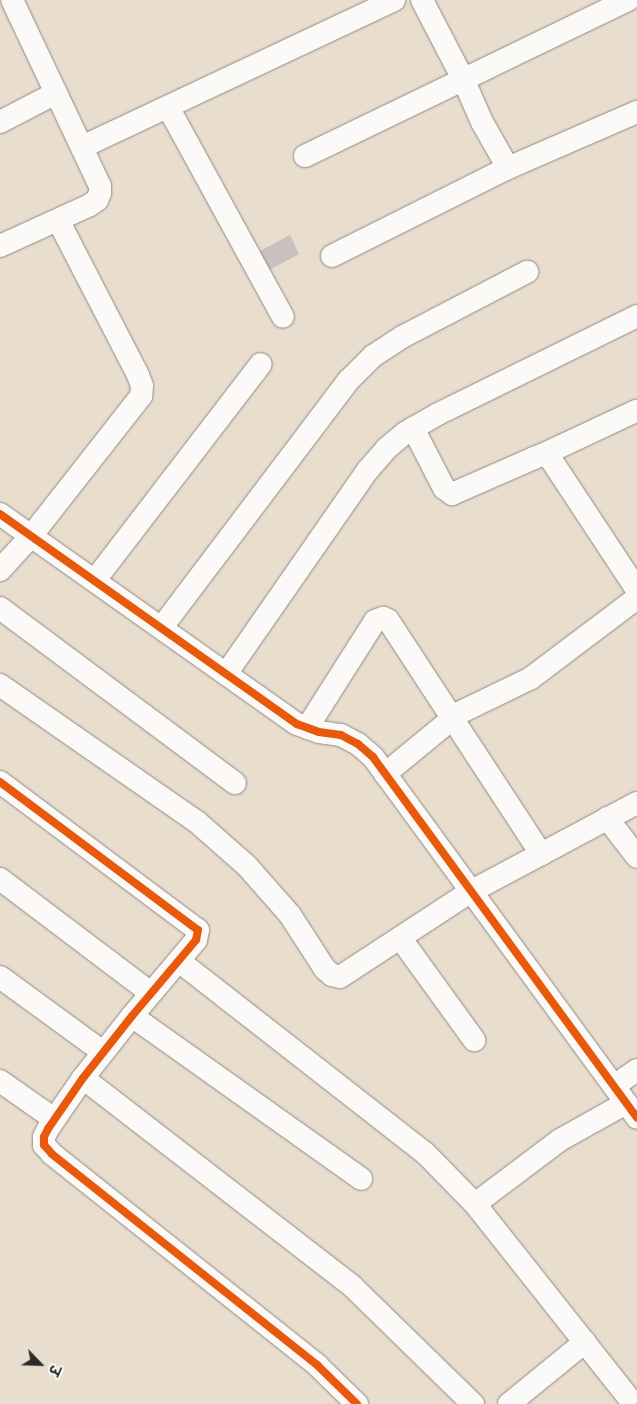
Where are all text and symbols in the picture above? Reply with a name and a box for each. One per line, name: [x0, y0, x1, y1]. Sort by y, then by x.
north arrow: [15, 1339, 65, 1389]
text: उ: [43, 1362, 65, 1378]

